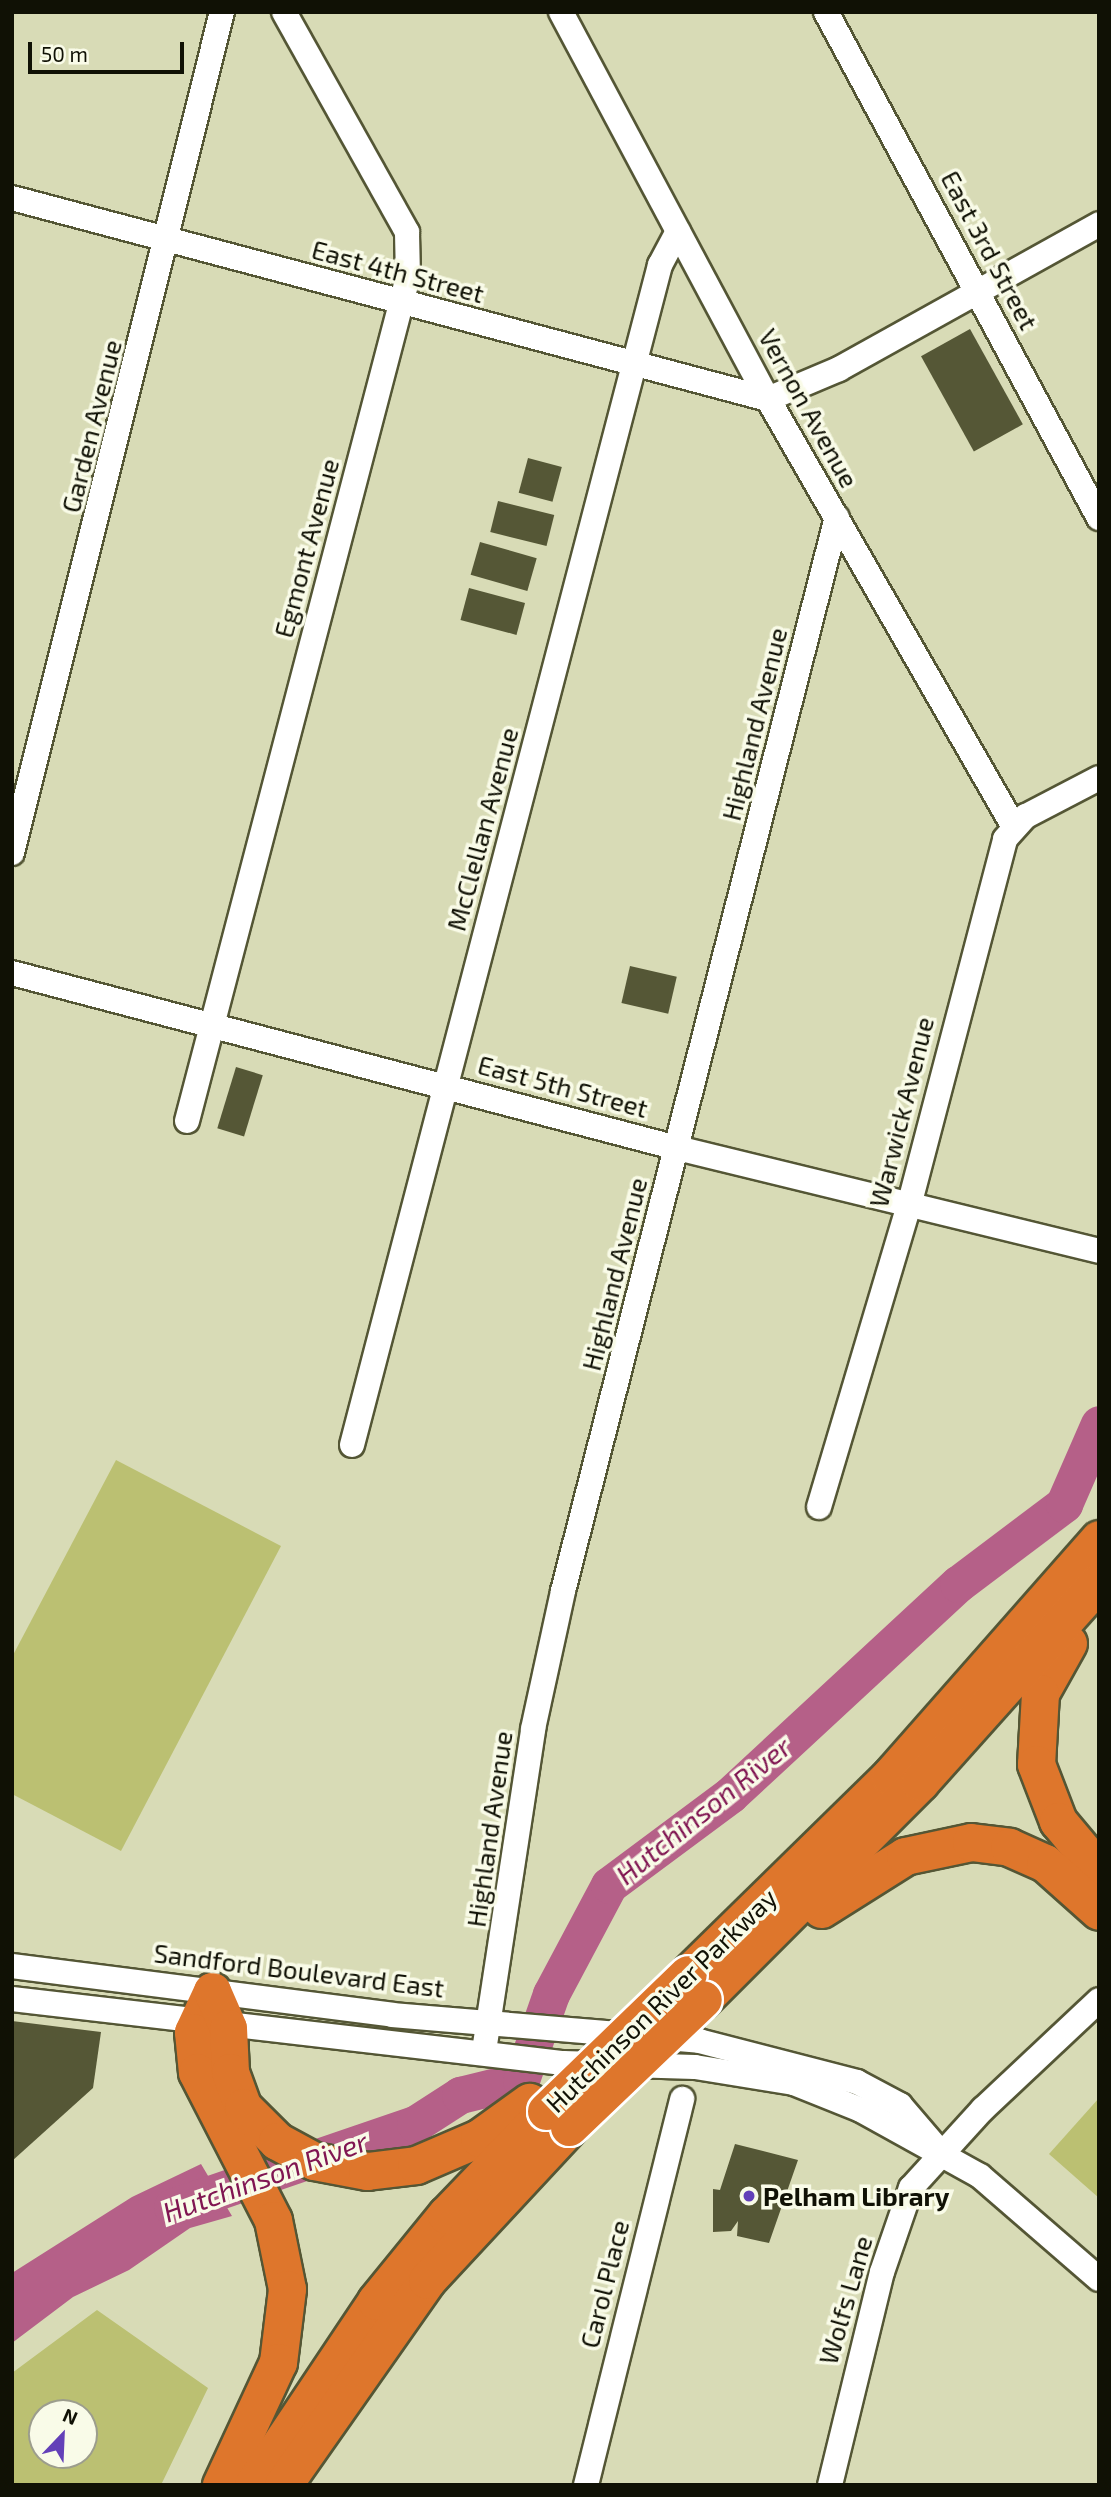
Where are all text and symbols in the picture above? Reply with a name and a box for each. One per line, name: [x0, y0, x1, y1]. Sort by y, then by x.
scale bar: [32, 28, 187, 72]
text: 50 m: [41, 41, 88, 66]
street label: East 3rd Street: [935, 165, 1045, 335]
street label: East 4th Street: [309, 233, 487, 309]
street label: Vernon Avenue: [752, 323, 866, 493]
street label: Garden Avenue: [54, 336, 128, 516]
street label: Egmont Avenue: [267, 455, 345, 641]
street label: Highland Avenue: [715, 624, 793, 824]
street label: McClellan Avenue: [440, 724, 524, 934]
street label: Warwick Avenue: [862, 1013, 940, 1211]
street label: East 5th Street: [475, 1048, 651, 1124]
street label: Highland Avenue: [575, 1174, 653, 1374]
street label: Highland Avenue: [460, 1729, 518, 1929]
water label: Hutchinson River: [609, 1729, 797, 1891]
street label: Hutchinson River Parkway: [539, 1881, 783, 2119]
street label: Sandford Boulevard East: [152, 1937, 446, 2003]
water label: Hutchinson River: [158, 2123, 372, 2229]
place label: Pelham Library: [763, 2180, 949, 2212]
marker: Pelham Library: [741, 2188, 757, 2204]
street label: Carol Place: [573, 2217, 635, 2351]
street label: Wolfs Lane: [812, 2232, 878, 2368]
north arrow: [28, 2399, 98, 2469]
text: N: [60, 2403, 81, 2429]

